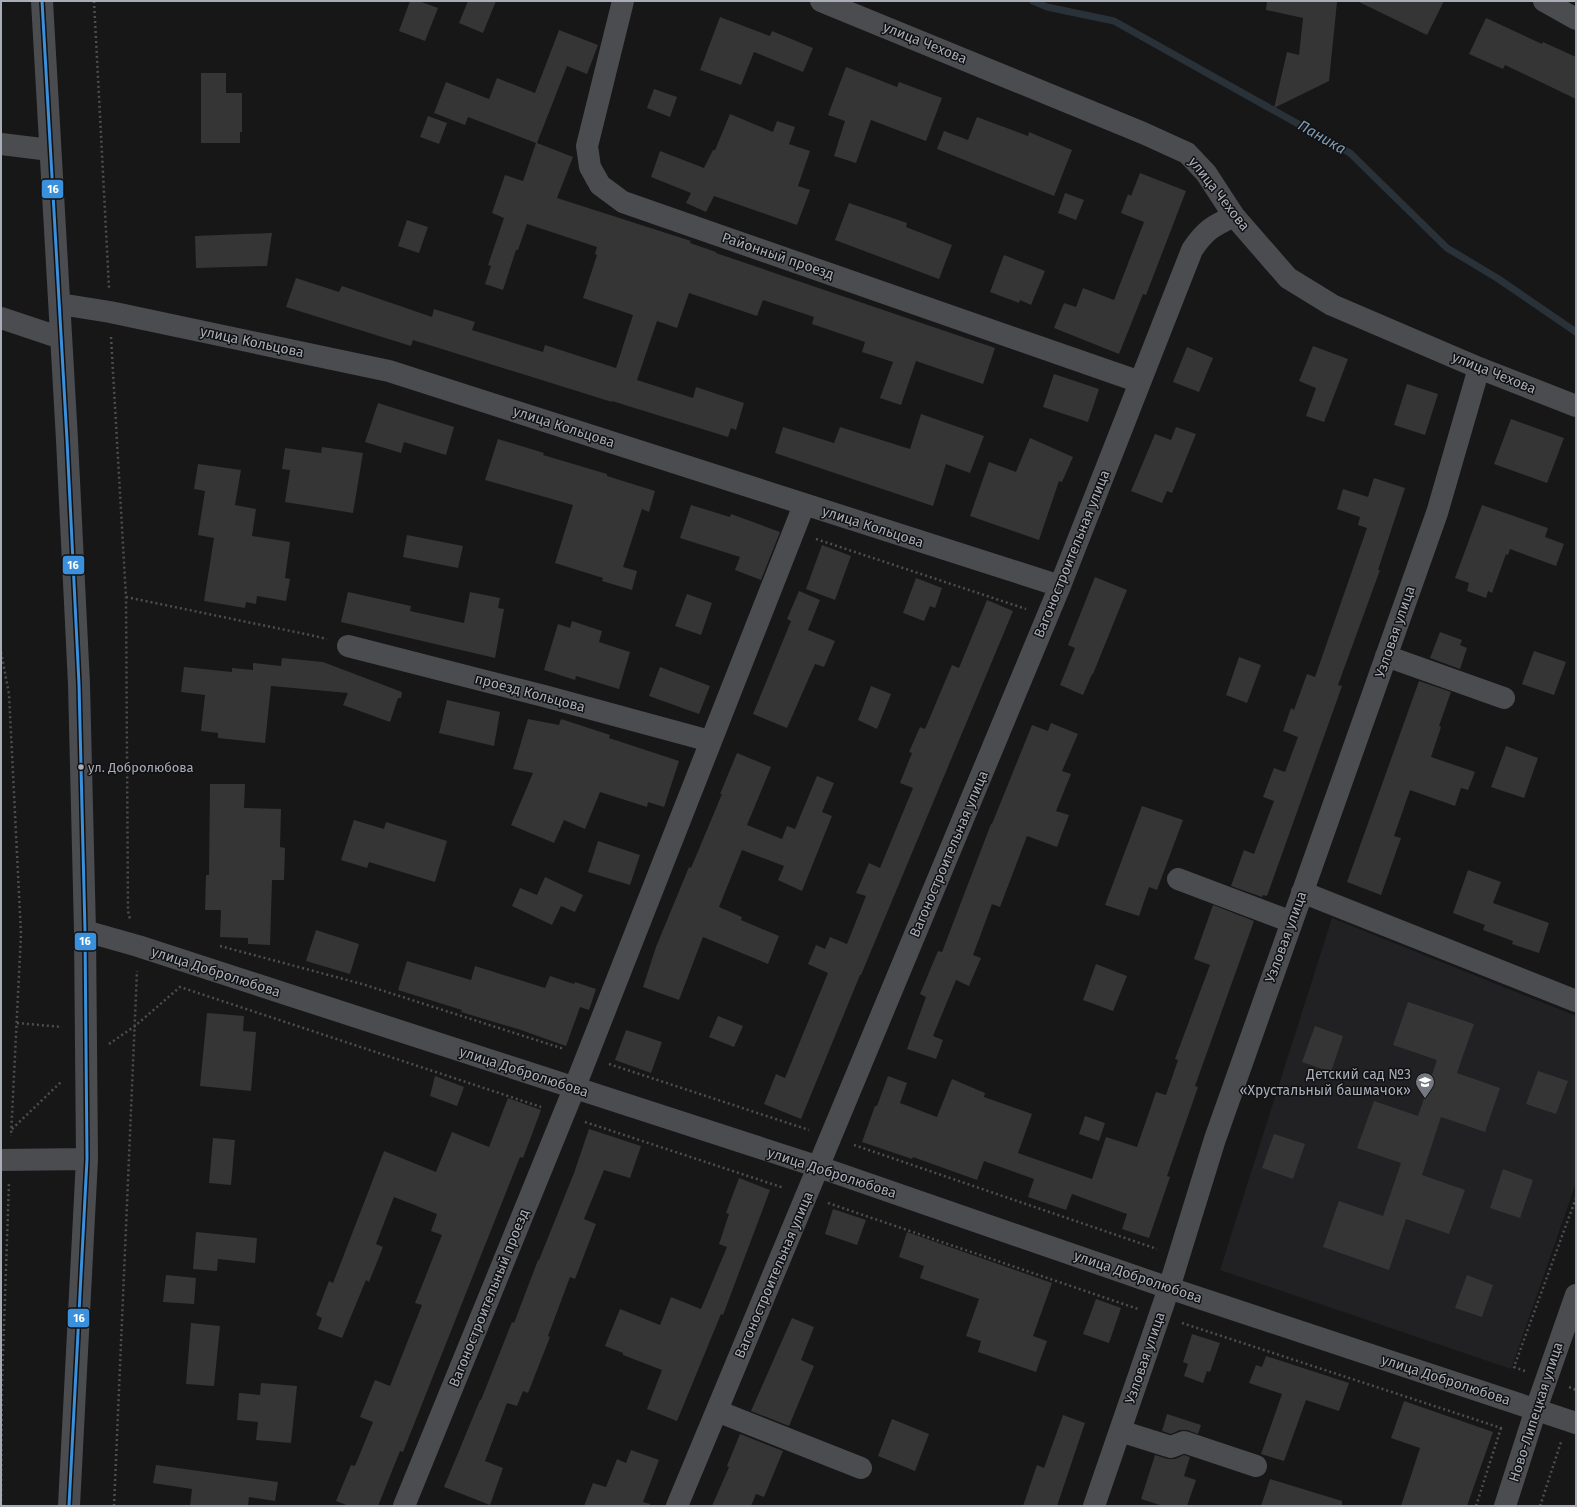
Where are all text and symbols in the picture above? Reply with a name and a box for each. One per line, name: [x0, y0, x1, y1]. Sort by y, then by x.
street label: улица Чехова: [881, 18, 969, 68]
water label: Паника: [1295, 116, 1349, 158]
street label: улица Чехова: [1185, 154, 1253, 234]
line badge: 16: [41, 179, 64, 199]
text: 16: [47, 183, 59, 196]
street label: Районный проезд: [720, 229, 836, 283]
street label: улица Кольцова: [199, 323, 305, 361]
street label: улица Чехова: [1450, 348, 1538, 398]
street label: улица Кольцова: [511, 403, 617, 451]
street label: Вагоностроительная улица: [1031, 468, 1113, 640]
street label: улица Кольцова: [820, 503, 926, 551]
line badge: 16: [62, 555, 85, 575]
text: 16: [67, 559, 79, 572]
street label: Узловая улица: [1371, 584, 1419, 680]
street label: проезд Кольцова: [473, 670, 587, 716]
place label: ул. Добролюбова: [88, 760, 194, 775]
marker: ул. Добролюбова: [76, 762, 86, 772]
street label: Вагоностроительная улица: [906, 768, 992, 940]
street label: Узловая улица: [1262, 889, 1310, 985]
line badge: 16: [74, 932, 97, 951]
text: 16: [79, 935, 91, 948]
street label: улица Добролюбова: [149, 943, 283, 1001]
street label: улица Добролюбова: [457, 1043, 591, 1101]
place label: Детский сад №3 «Хрустальный башмачок»: [1239, 1066, 1411, 1099]
school or university icon: Детский сад №3 «Хрустальный башмачок»: [1414, 1071, 1436, 1099]
street label: улица Добролюбова: [765, 1144, 899, 1202]
street label: Вагоностроительная улица: [731, 1189, 817, 1361]
street label: Вагоностроительный проезд: [445, 1206, 533, 1389]
street label: улица Добролюбова: [1072, 1247, 1204, 1307]
line badge: 16: [67, 1308, 90, 1328]
street label: Узловая улица: [1121, 1310, 1169, 1406]
text: 16: [73, 1312, 85, 1325]
street label: Ново-Липецкая улица: [1505, 1340, 1567, 1484]
street label: улица Добролюбова: [1379, 1351, 1513, 1409]

